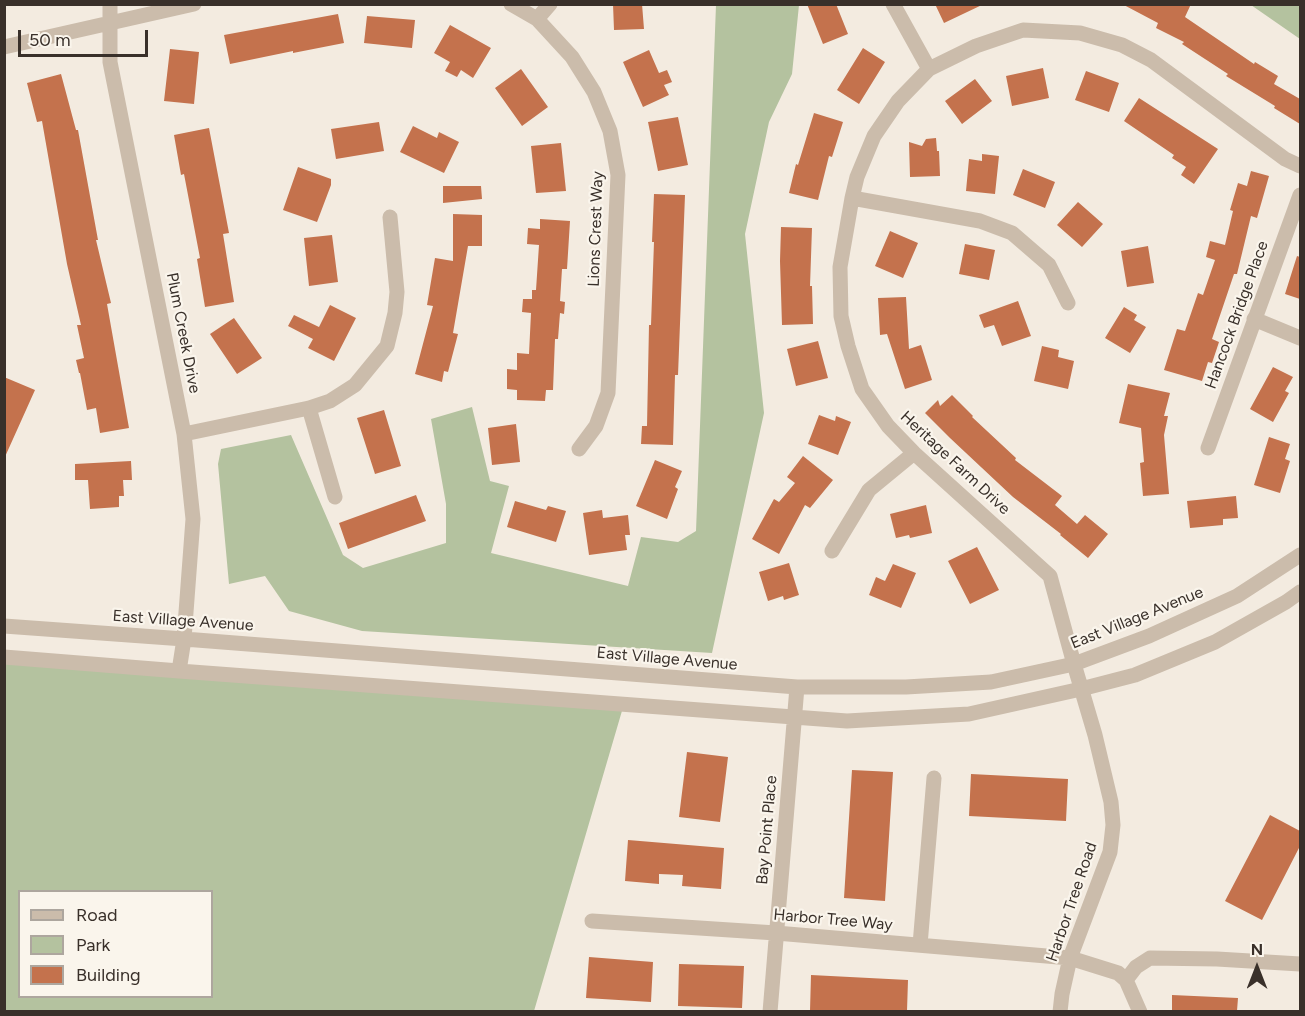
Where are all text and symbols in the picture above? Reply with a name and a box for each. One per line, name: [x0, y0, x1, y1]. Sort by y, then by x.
scale bar: [21, 18, 152, 56]
text: 50 m: [29, 29, 71, 51]
street label: Lions Crest Way: [584, 171, 608, 287]
street label: Hancock Bridge Place: [1201, 238, 1273, 392]
street label: Plum Creek Drive: [162, 271, 204, 395]
street label: Heritage Farm Drive: [896, 407, 1014, 519]
street label: East Village Avenue: [1068, 583, 1206, 653]
street label: East Village Avenue: [112, 606, 254, 636]
street label: East Village Avenue: [596, 643, 738, 675]
street label: Bay Point Place: [753, 775, 781, 885]
street label: Harbor Tree Road: [1043, 840, 1101, 964]
legend: [18, 890, 213, 998]
text: Road: [76, 904, 117, 926]
street label: Harbor Tree Way: [773, 905, 893, 935]
text: Park: [76, 934, 110, 956]
north arrow: [1227, 938, 1287, 998]
text: N: [1251, 940, 1263, 959]
text: Building: [76, 964, 141, 986]

